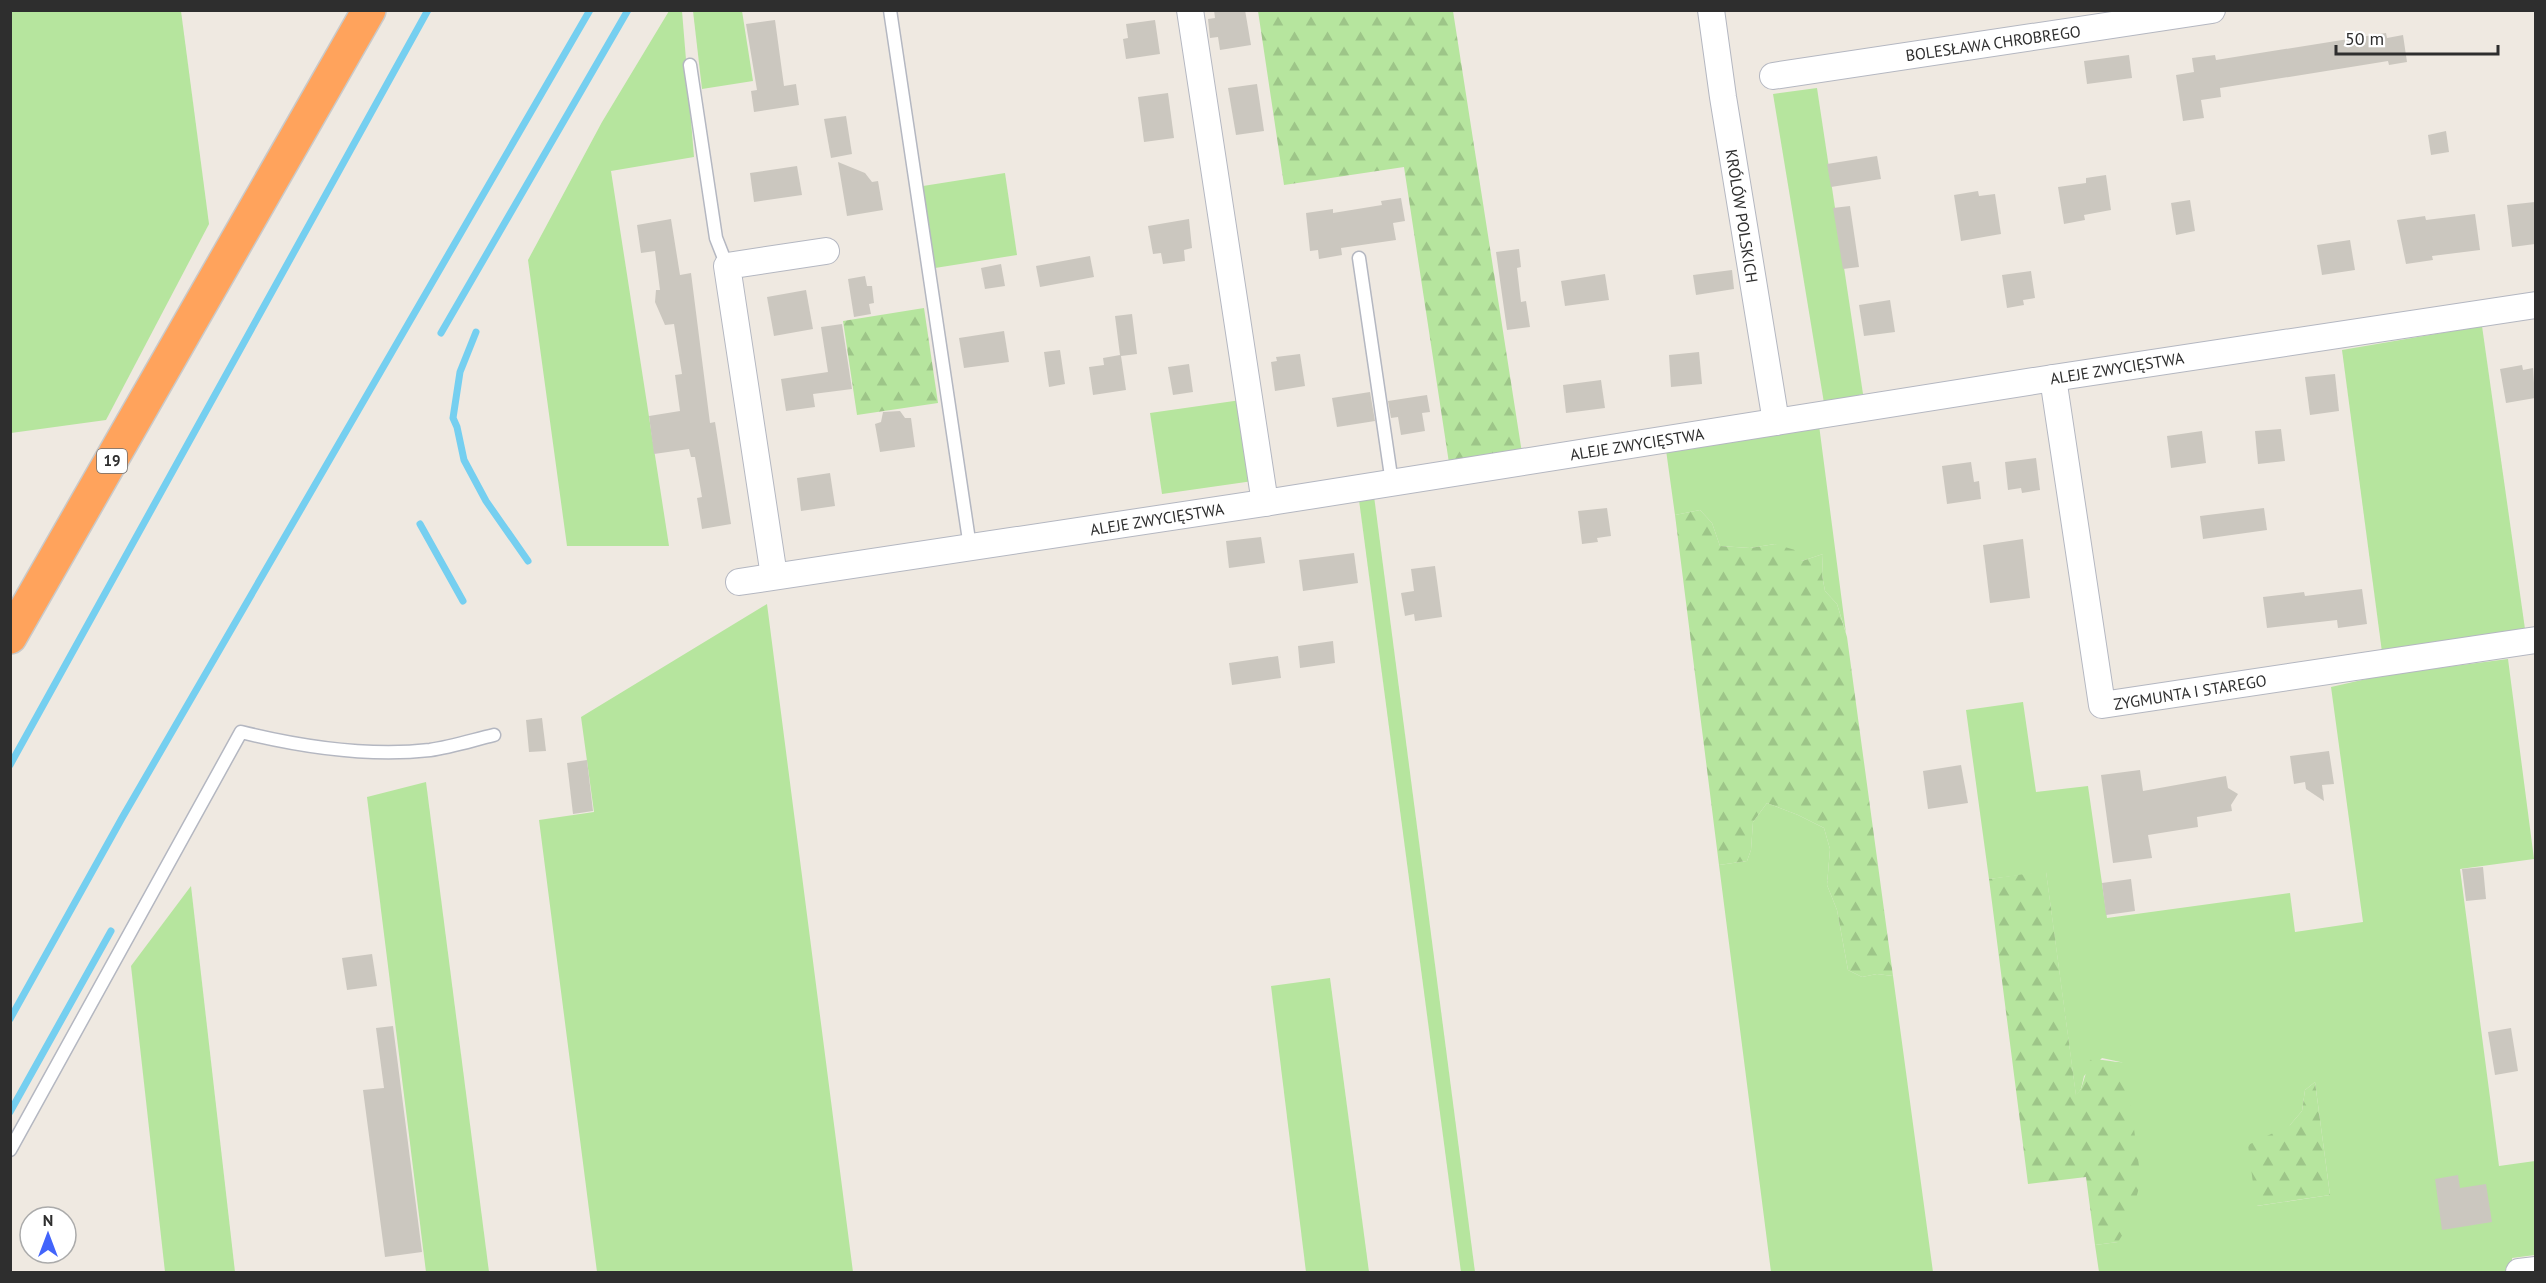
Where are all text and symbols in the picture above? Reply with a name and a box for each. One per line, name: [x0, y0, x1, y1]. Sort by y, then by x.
scale bar: [2336, 18, 2498, 56]
street label: BOLESŁAWA CHROBREGO: [1904, 21, 2082, 65]
text: 50 m: [2345, 27, 2384, 50]
street label: KRÓLÓW POLSKICH: [1722, 148, 1762, 284]
street label: ALEJE ZWYCIĘSTWA: [2049, 347, 2186, 388]
street label: ALEJE ZWYCIĘSTWA: [1569, 423, 1706, 464]
road number: 19: [97, 449, 127, 473]
street label: ALEJE ZWYCIĘSTWA: [1089, 498, 1226, 539]
street label: ZYGMUNTA I STAREGO: [2112, 670, 2268, 714]
north arrow: [18, 1205, 78, 1265]
text: N: [43, 1210, 53, 1230]

